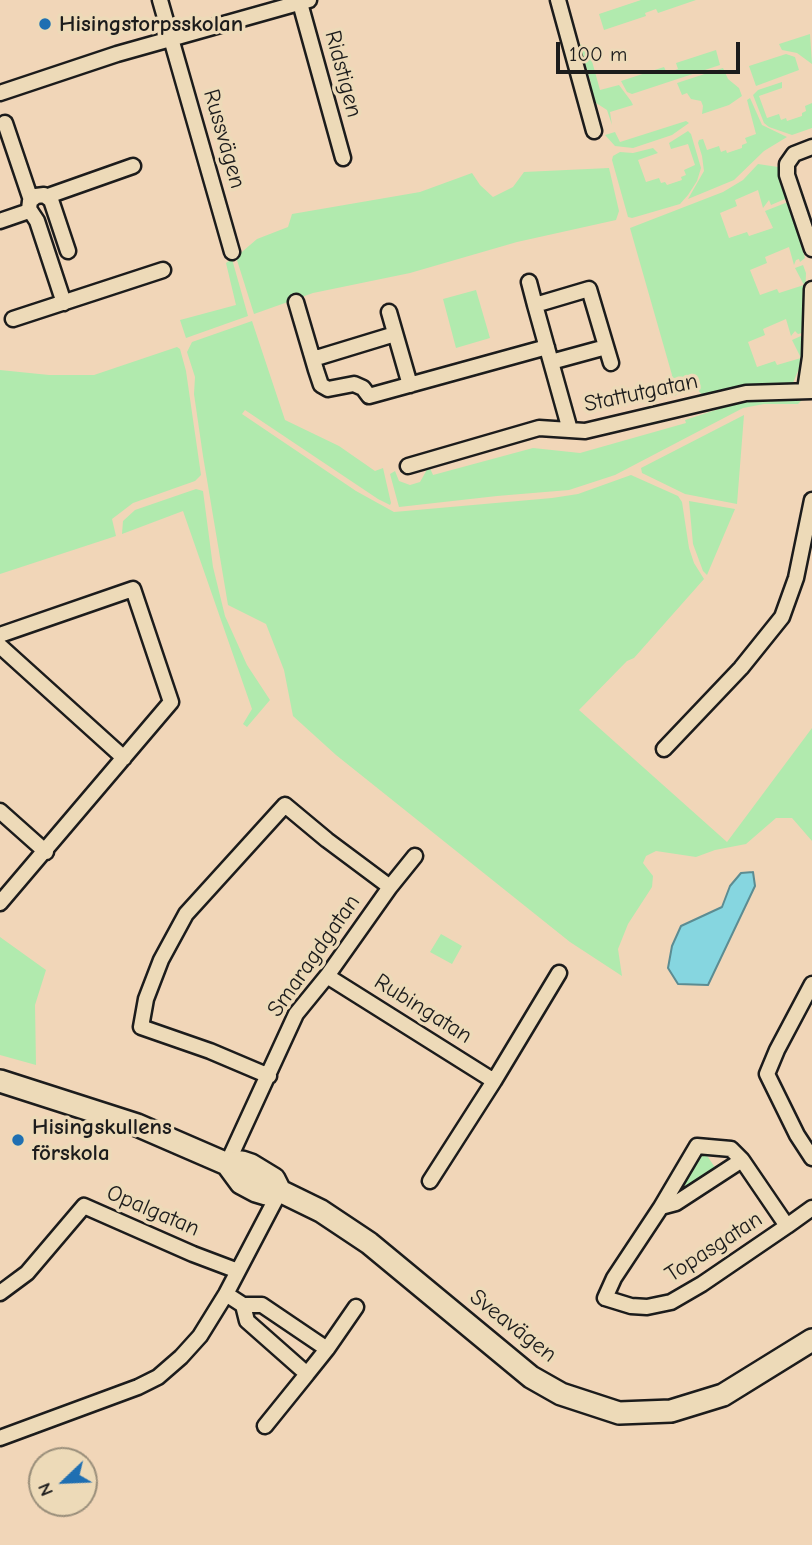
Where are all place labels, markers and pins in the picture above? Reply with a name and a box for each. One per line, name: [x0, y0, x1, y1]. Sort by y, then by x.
place label: Hisingstorpsskolan: [59, 10, 243, 38]
marker: Hisingstorpsskolan: [37, 16, 53, 32]
place label: Hisingskullens förskola: [32, 1113, 172, 1167]
marker: Hisingskullens förskola: [10, 1132, 26, 1148]

